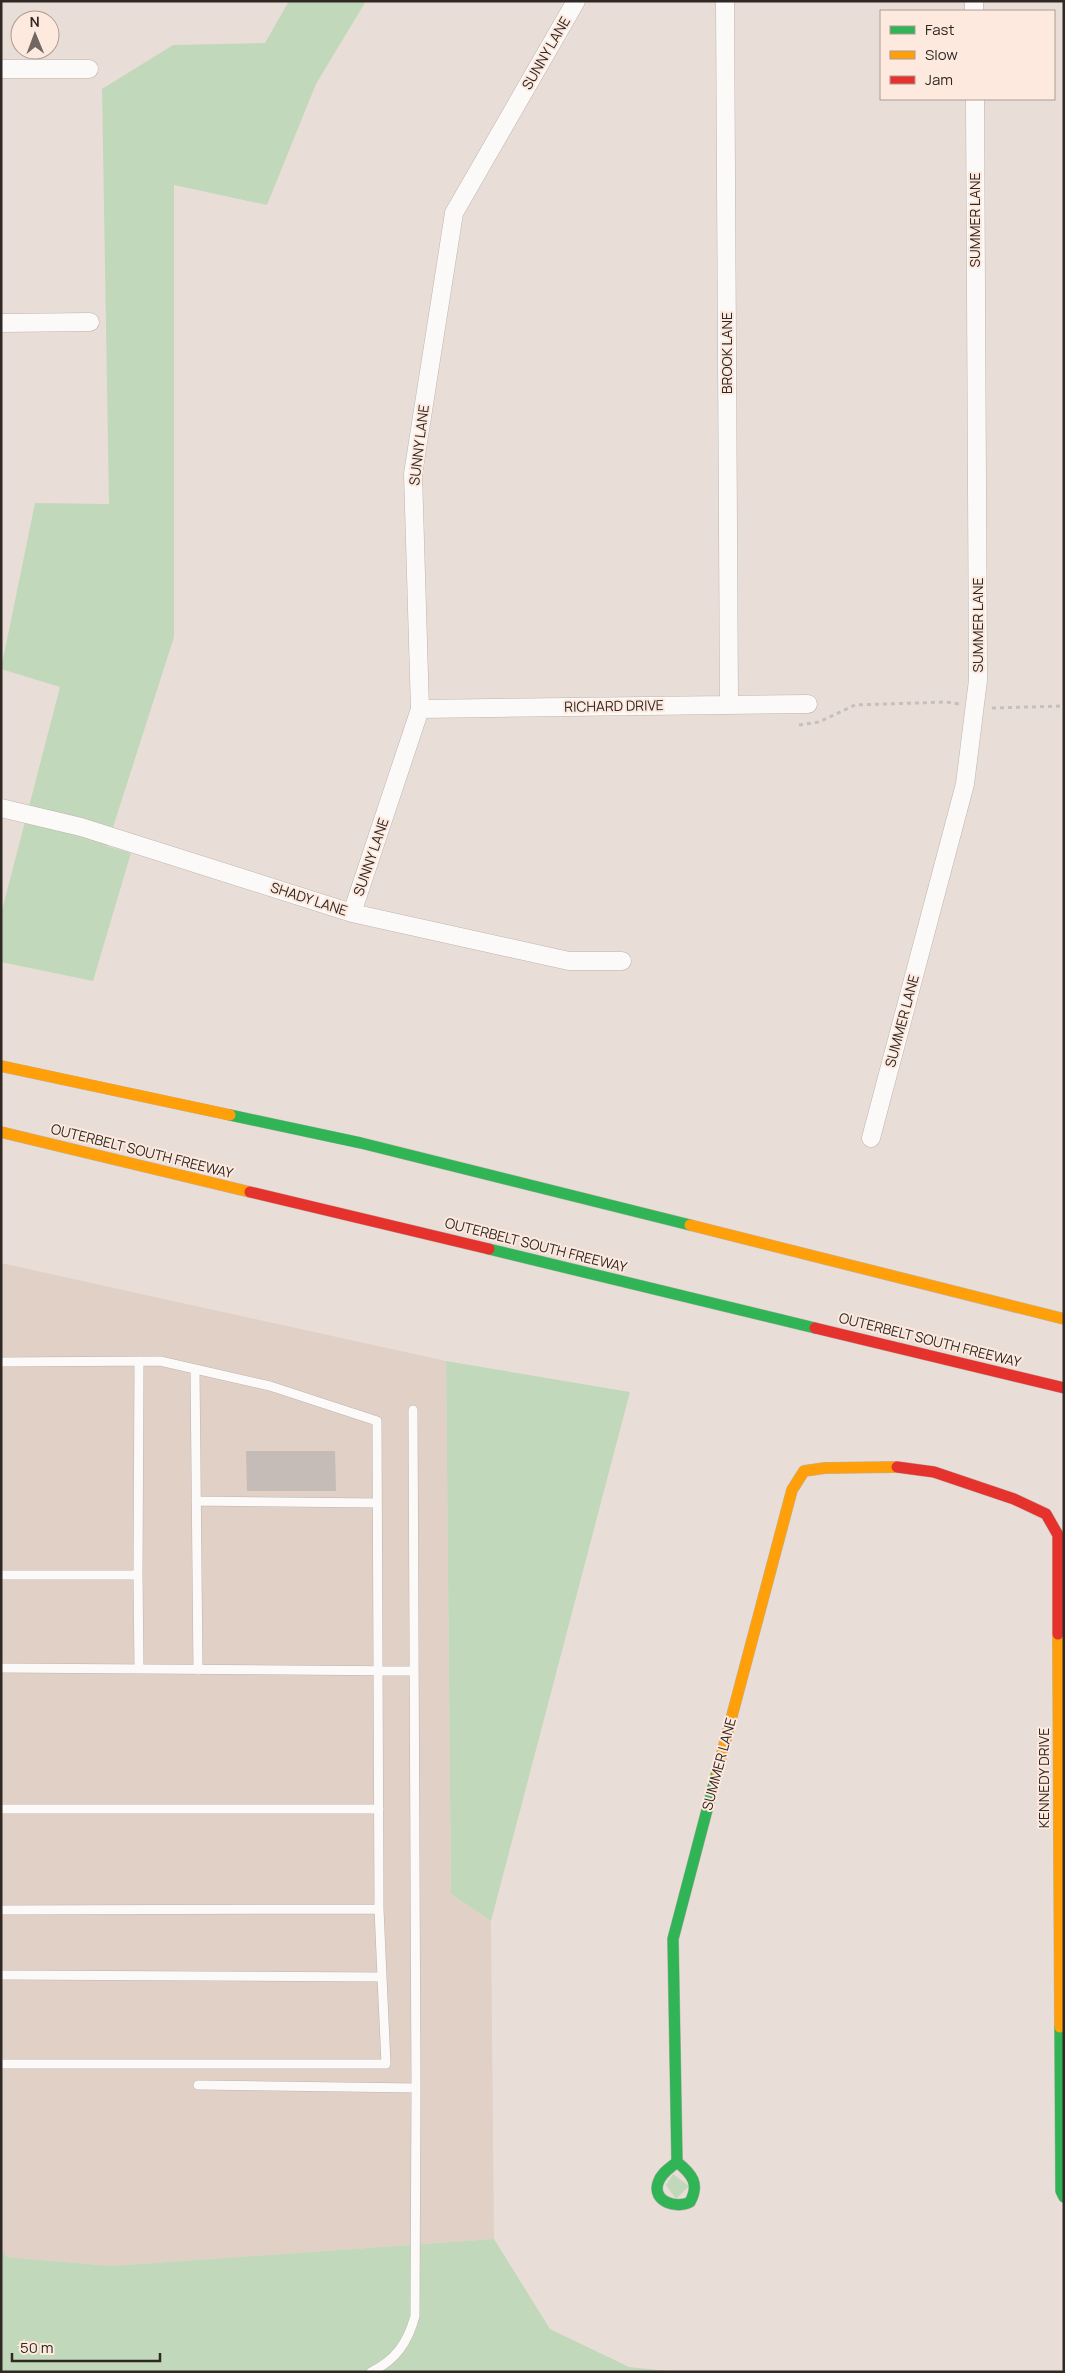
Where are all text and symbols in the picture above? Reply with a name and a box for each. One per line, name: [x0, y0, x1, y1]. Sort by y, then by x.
north arrow: [10, 10, 60, 60]
legend: [880, 10, 1055, 100]
text: N: [30, 12, 40, 31]
street label: SUNNY LANE: [517, 13, 574, 93]
text: Fast: [925, 19, 954, 40]
text: Slow: [925, 44, 958, 65]
text: Jam: [925, 69, 953, 90]
street label: SUMMER LANE: [965, 172, 984, 268]
street label: BROOK LANE: [717, 312, 736, 394]
street label: SUNNY LANE: [404, 403, 433, 486]
street label: SUMMER LANE: [968, 577, 987, 673]
street label: RICHARD DRIVE: [564, 695, 664, 716]
street label: SUNNY LANE: [348, 815, 393, 898]
street label: SHADY LANE: [268, 877, 350, 920]
street label: SUMMER LANE: [880, 972, 923, 1069]
street label: OUTERBELT SOUTH FREEWAY: [49, 1119, 235, 1182]
street label: OUTERBELT SOUTH FREEWAY: [443, 1213, 629, 1276]
street label: OUTERBELT SOUTH FREEWAY: [837, 1308, 1023, 1371]
street label: SUMMER LANE: [697, 1715, 740, 1812]
street label: KENNEDY DRIVE: [1034, 1728, 1053, 1828]
scale bar: [12, 2330, 160, 2362]
text: 50 m: [20, 2337, 54, 2358]

